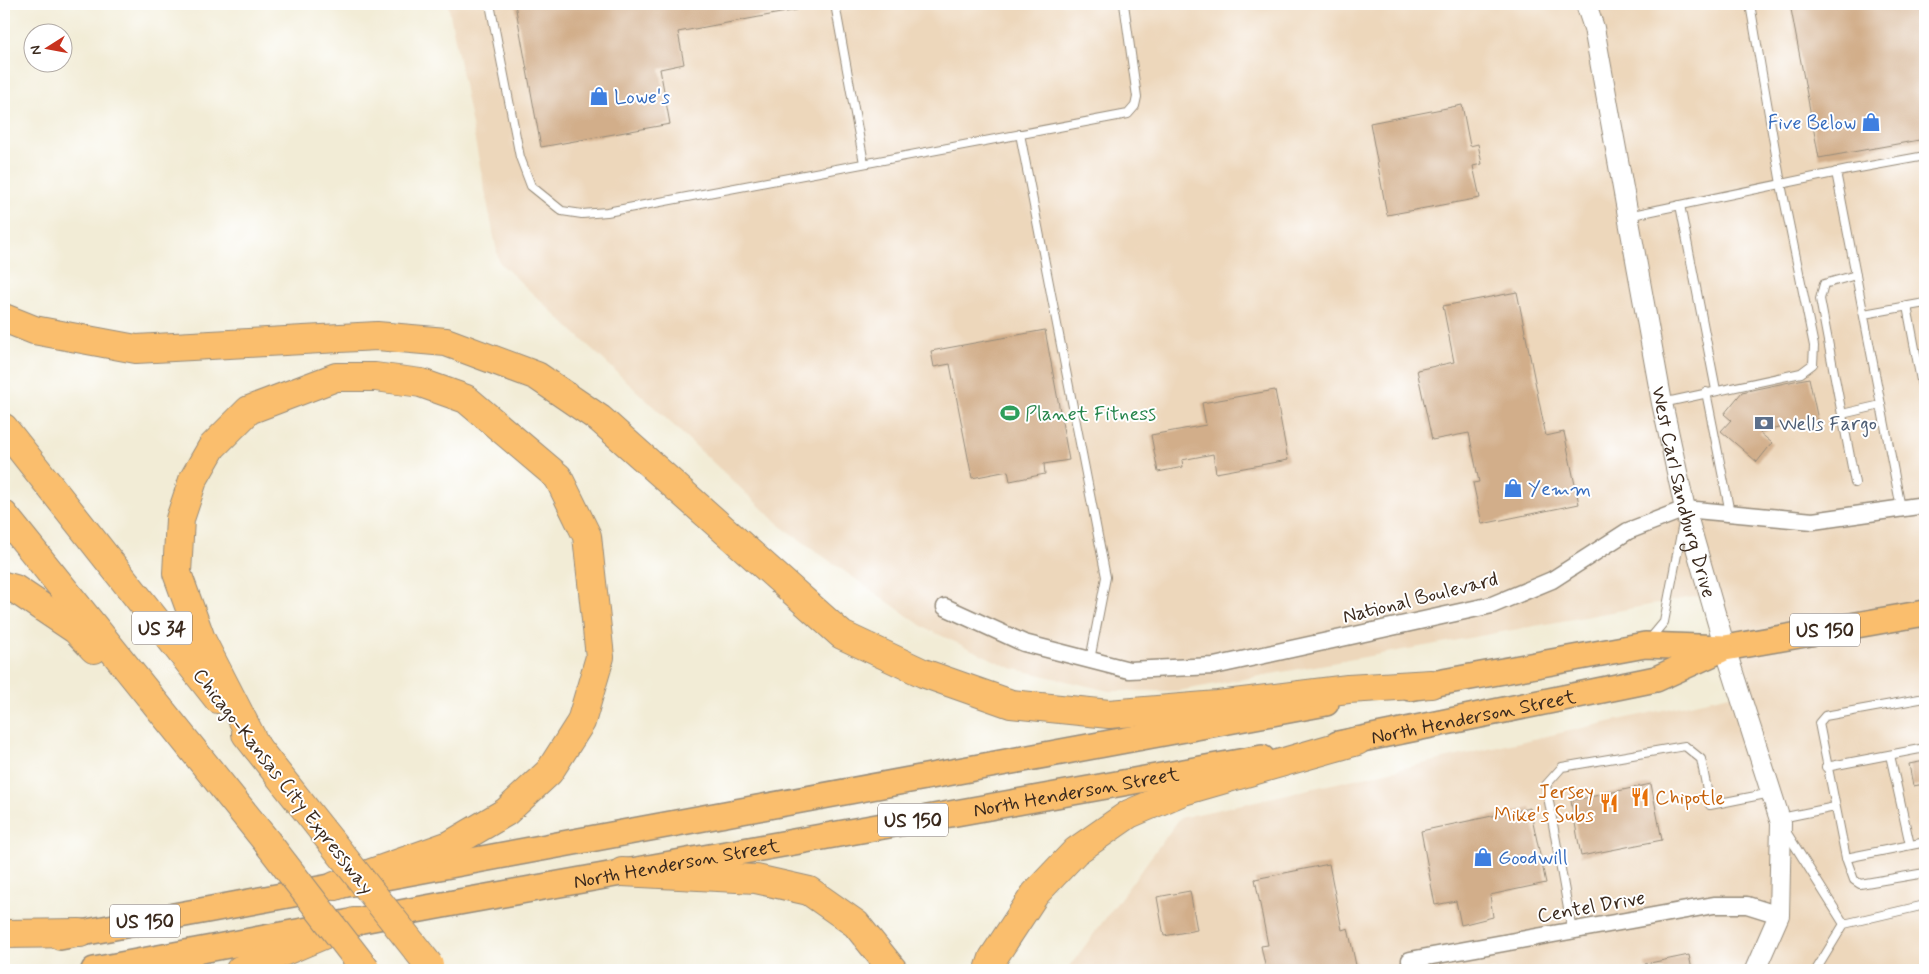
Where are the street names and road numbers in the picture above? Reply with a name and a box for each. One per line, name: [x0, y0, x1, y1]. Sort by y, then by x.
street label: West Carl Sandburg Drive: [1644, 384, 1722, 601]
street label: National Boulevard: [1340, 566, 1501, 631]
road number: US 34: [132, 612, 192, 644]
road number: US 150: [1790, 614, 1860, 646]
street label: Chicago-Kansas City Expressway: [186, 663, 380, 901]
street label: North Henderson Street: [1369, 684, 1579, 752]
street label: North Henderson Street: [971, 761, 1181, 825]
road number: US 150: [878, 804, 948, 836]
street label: North Henderson Street: [571, 833, 782, 896]
street label: Centel Drive: [1535, 885, 1647, 930]
road number: US 150: [110, 904, 180, 938]

